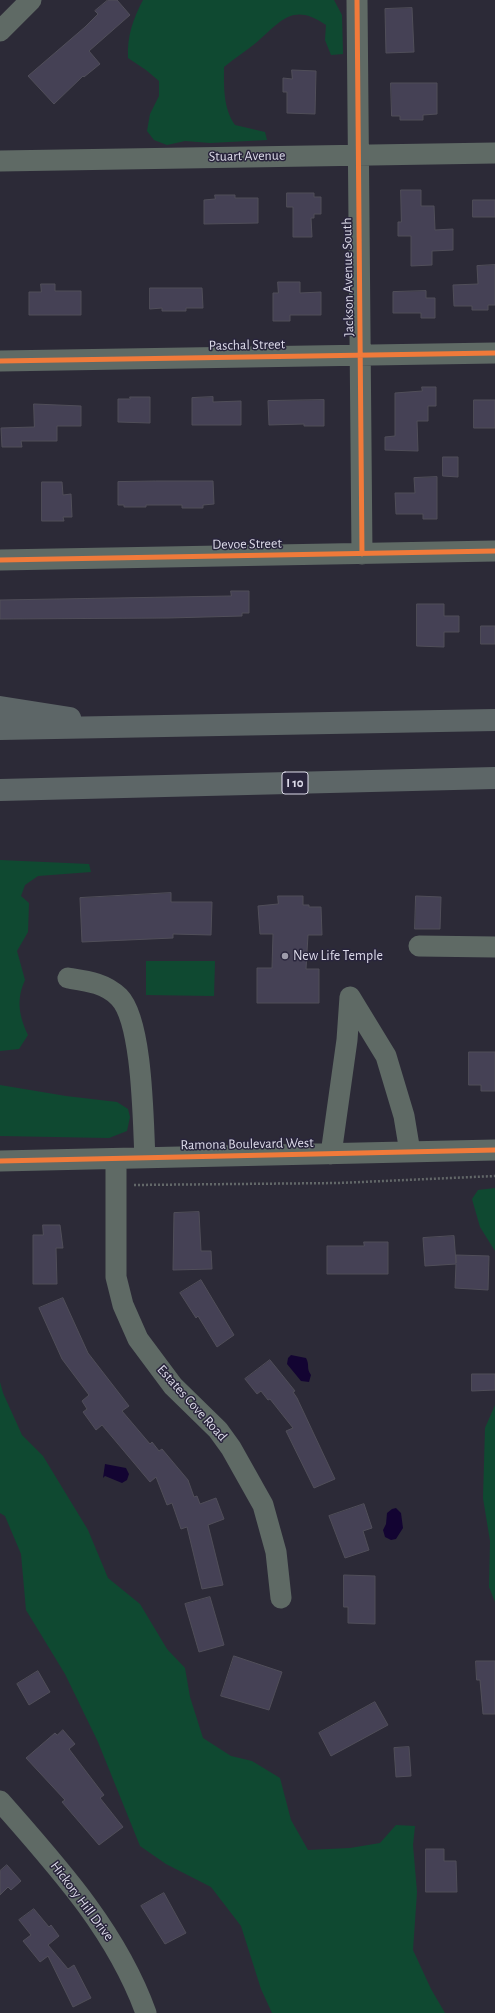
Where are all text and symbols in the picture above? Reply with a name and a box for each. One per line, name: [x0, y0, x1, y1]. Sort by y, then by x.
street label: Stuart Avenue: [209, 147, 285, 165]
street label: Jackson Avenue South: [339, 217, 357, 337]
street label: Paschal Street: [209, 336, 285, 354]
street label: Devoe Street: [212, 535, 282, 553]
road number: I 10: [282, 772, 308, 794]
place label: New Life Temple: [293, 948, 383, 964]
marker: New Life Temple: [280, 951, 290, 961]
street label: Ramona Boulevard West: [180, 1134, 314, 1154]
street label: Estates Cove Road: [153, 1361, 231, 1445]
street label: Hickory Hill Drive: [47, 1858, 117, 1944]

